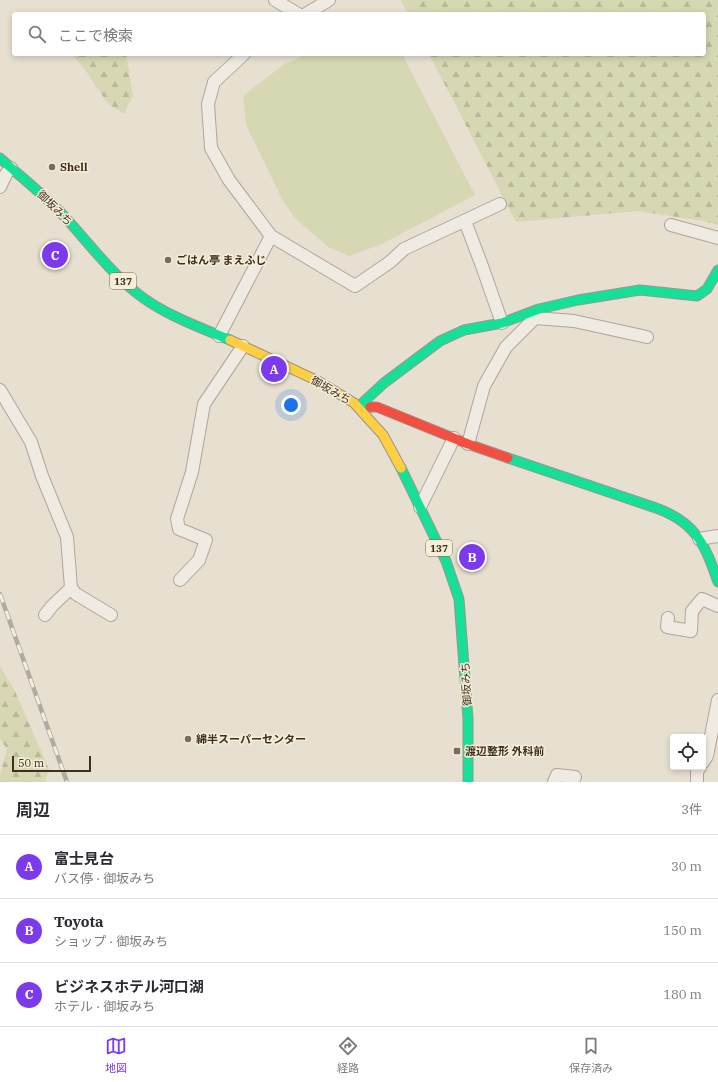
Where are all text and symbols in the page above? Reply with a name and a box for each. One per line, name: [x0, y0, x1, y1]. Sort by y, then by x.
search box: [12, 12, 706, 56]
icon: search: [26, 23, 48, 45]
text: ここで検索: [58, 26, 133, 45]
place label: Shell: [60, 160, 88, 174]
marker: Shell: [47, 162, 57, 172]
street label: 御坂みち: [34, 187, 76, 229]
pin: C: [42, 240, 68, 270]
place label: ごはん亭 まえふじ: [176, 253, 267, 267]
marker: ごはん亭 まえふじ: [163, 255, 173, 265]
road number: 137: [110, 273, 136, 289]
pin: A: [261, 354, 287, 384]
street label: 御坂みち: [308, 372, 354, 407]
your location: [281, 395, 301, 415]
road number: 137: [426, 540, 452, 556]
pin: B: [459, 542, 485, 572]
street label: 御坂みち: [458, 662, 474, 707]
place label: 綿半スーパーセンター: [196, 732, 306, 746]
marker: 綿半スーパーセンター: [183, 734, 193, 744]
map controls: [670, 734, 706, 770]
button: locate: [670, 734, 706, 770]
place label: 渡辺整形 外科前: [465, 744, 545, 758]
marker: 渡辺整形 外科前: [452, 746, 462, 756]
scale bar: [12, 754, 91, 773]
text: 50 m: [18, 756, 44, 770]
text: 周辺: [16, 799, 50, 821]
text: 3件: [681, 801, 702, 818]
text: 富士見台: [54, 849, 114, 868]
text: A: [24, 858, 34, 875]
text: 30 m: [671, 858, 702, 875]
text: バス停 · 御坂みち: [54, 870, 155, 887]
text: Toyota: [54, 912, 104, 931]
text: B: [24, 922, 34, 939]
text: 150 m: [663, 922, 702, 939]
text: ショップ · 御坂みち: [54, 933, 168, 950]
text: ビジネスホテル河口湖: [54, 977, 204, 996]
text: C: [25, 986, 33, 1003]
text: 180 m: [663, 986, 702, 1003]
text: ホテル · 御坂みち: [54, 998, 155, 1015]
tab: 地図: [105, 1035, 127, 1075]
tab: 経路: [337, 1035, 359, 1075]
tab: 保存済み: [569, 1035, 613, 1075]

